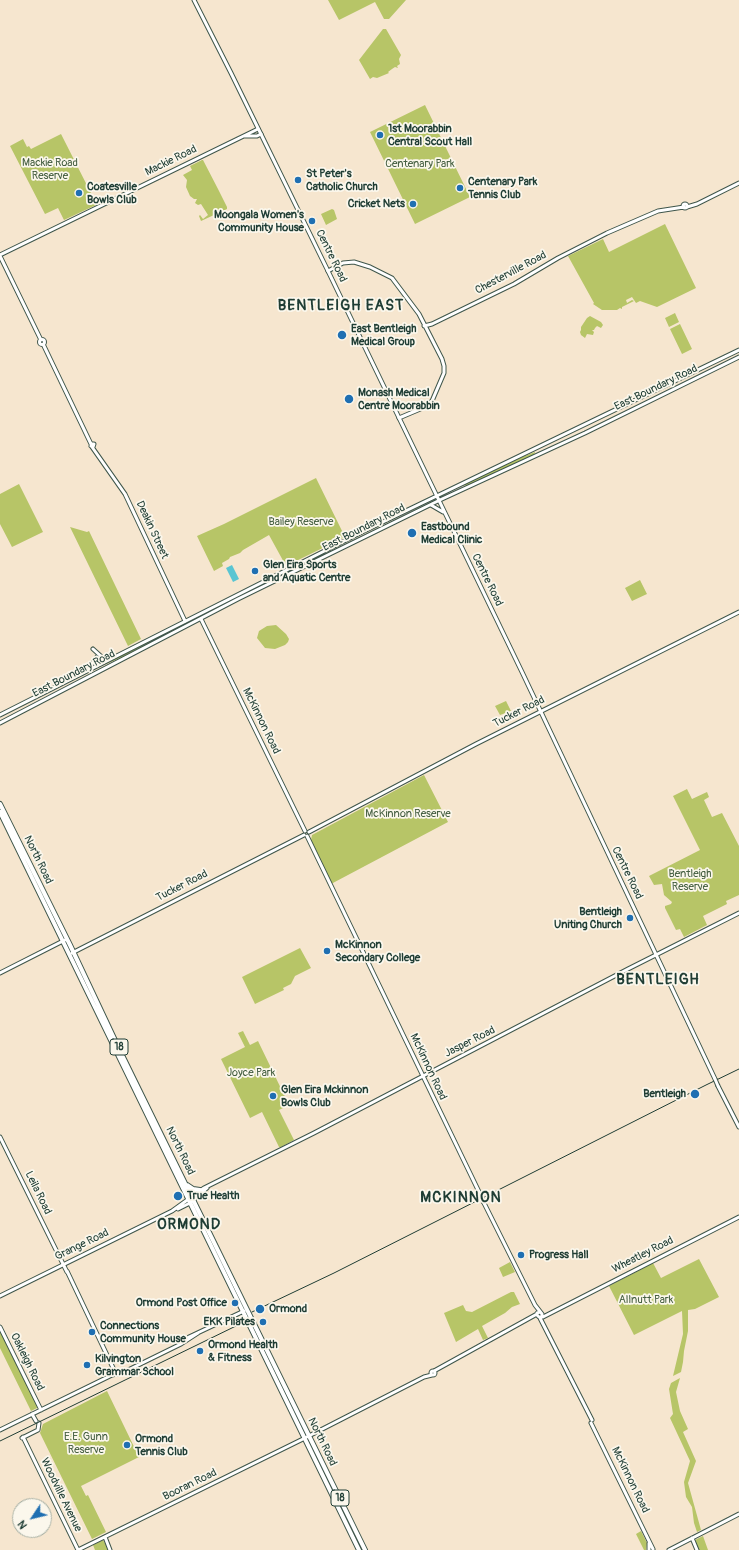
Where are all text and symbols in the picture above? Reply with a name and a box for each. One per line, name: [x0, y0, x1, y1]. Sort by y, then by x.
place label: 1st Moorabbin Central Scout Hall: [388, 122, 472, 148]
marker: 1st Moorabbin Central Scout Hall: [375, 130, 385, 140]
street label: Mackie Road: [143, 143, 199, 179]
park label: Mackie Road Reserve: [22, 156, 78, 182]
park label: Centenary Park: [385, 157, 455, 171]
place label: St Peter's Catholic Church: [306, 167, 378, 193]
marker: St Peter's Catholic Church: [293, 175, 303, 185]
place label: Centenary Park Tennis Club: [468, 175, 537, 201]
place label: Coatesville Bowls Club: [87, 180, 137, 206]
marker: Centenary Park Tennis Club: [455, 183, 465, 193]
marker: Coatesville Bowls Club: [74, 188, 84, 198]
place label: Cricket Nets: [348, 197, 405, 211]
marker: Cricket Nets: [408, 199, 418, 209]
place label: Moongala Women's Community House: [214, 208, 304, 234]
marker: Moongala Women's Community House: [307, 216, 317, 226]
street label: Centre Road: [313, 228, 349, 284]
street label: Chesterville Road: [473, 249, 549, 297]
district label: BENTLEIGH EAST: [278, 297, 404, 315]
place label: East Bentleigh Medical Group: [351, 322, 416, 348]
marker: East Bentleigh Medical Group: [336, 329, 348, 341]
street label: East Boundary Road: [612, 362, 700, 414]
place label: Monash Medical Centre Moorabbin: [358, 386, 440, 412]
marker: Monash Medical Centre Moorabbin: [343, 393, 355, 405]
street label: Deakin Street: [133, 499, 171, 561]
street label: East Boundary Road: [321, 502, 407, 554]
park label: Bailey Reserve: [269, 515, 333, 529]
place label: Eastbound Medical Clinic: [421, 520, 482, 546]
marker: Eastbound Medical Clinic: [406, 527, 418, 539]
street label: Centre Road: [469, 552, 505, 608]
place label: Glen Eira Sports and Aquatic Centre: [263, 558, 350, 584]
marker: Glen Eira Sports and Aquatic Centre: [250, 566, 260, 576]
street label: East Boundary Road: [31, 648, 117, 700]
street label: McKinnon Road: [239, 686, 283, 756]
street label: Tucker Road: [491, 693, 547, 731]
park label: McKinnon Reserve: [365, 807, 451, 821]
street label: North Road: [21, 834, 55, 886]
street label: Centre Road: [609, 845, 645, 901]
street label: Tucker Road: [154, 867, 210, 905]
park label: Bentleigh Reserve: [669, 867, 711, 893]
place label: Bentleigh Uniting Church: [554, 905, 622, 931]
marker: Bentleigh Uniting Church: [625, 913, 635, 923]
place label: McKinnon Secondary College: [335, 938, 420, 964]
marker: McKinnon Secondary College: [322, 946, 332, 956]
district label: BENTLEIGH: [616, 971, 700, 989]
street label: Jasper Road: [442, 1024, 498, 1060]
street label: McKinnon Road: [407, 1032, 449, 1102]
road number: 18: [110, 1039, 128, 1055]
park label: Joyce Park: [227, 1066, 275, 1080]
place label: Glen Eira Mckinnon Bowls Club: [281, 1083, 368, 1109]
place label: Bentleigh: [643, 1087, 686, 1101]
marker: Bentleigh: [689, 1088, 701, 1100]
marker: Glen Eira Mckinnon Bowls Club: [268, 1091, 278, 1101]
street label: North Road: [163, 1125, 197, 1177]
street label: Leila Road: [22, 1169, 54, 1217]
place label: True Health: [187, 1189, 239, 1203]
district label: MCKINNON: [420, 1189, 502, 1207]
marker: True Health: [172, 1190, 184, 1202]
district label: ORMOND: [157, 1216, 221, 1234]
street label: Grange Road: [53, 1226, 111, 1264]
street label: Wheatley Road: [610, 1234, 676, 1276]
place label: Progress Hall: [529, 1248, 589, 1262]
marker: Progress Hall: [516, 1250, 526, 1260]
park label: Allnutt Park: [619, 1293, 673, 1307]
place label: Ormond Post Office: [136, 1296, 227, 1310]
marker: Ormond Post Office: [230, 1298, 240, 1308]
place label: Ormond: [269, 1302, 307, 1316]
marker: Ormond: [254, 1303, 266, 1315]
place label: EKK Pilates: [203, 1315, 255, 1329]
marker: EKK Pilates: [258, 1317, 268, 1327]
place label: Connections Community House: [100, 1319, 186, 1345]
marker: Connections Community House: [87, 1327, 97, 1337]
street label: Oakleigh Road: [7, 1331, 47, 1393]
place label: Ormond Health & Fitness: [208, 1338, 278, 1364]
marker: Ormond Health & Fitness: [195, 1346, 205, 1356]
place label: Kilvington Grammar School: [95, 1352, 174, 1378]
marker: Kilvington Grammar School: [82, 1360, 92, 1370]
street label: North Road: [305, 1416, 339, 1468]
park label: E.E. Gunn Reserve: [64, 1430, 108, 1456]
place label: Ormond Tennis Club: [135, 1432, 188, 1458]
marker: Ormond Tennis Club: [122, 1440, 132, 1450]
street label: McKinnon Road: [608, 1445, 652, 1515]
street label: Woodville Avenue: [37, 1456, 85, 1534]
street label: Booran Road: [161, 1466, 219, 1504]
road number: 18: [331, 1490, 349, 1506]
north arrow: [12, 1498, 52, 1538]
text: N: [15, 1518, 30, 1531]

